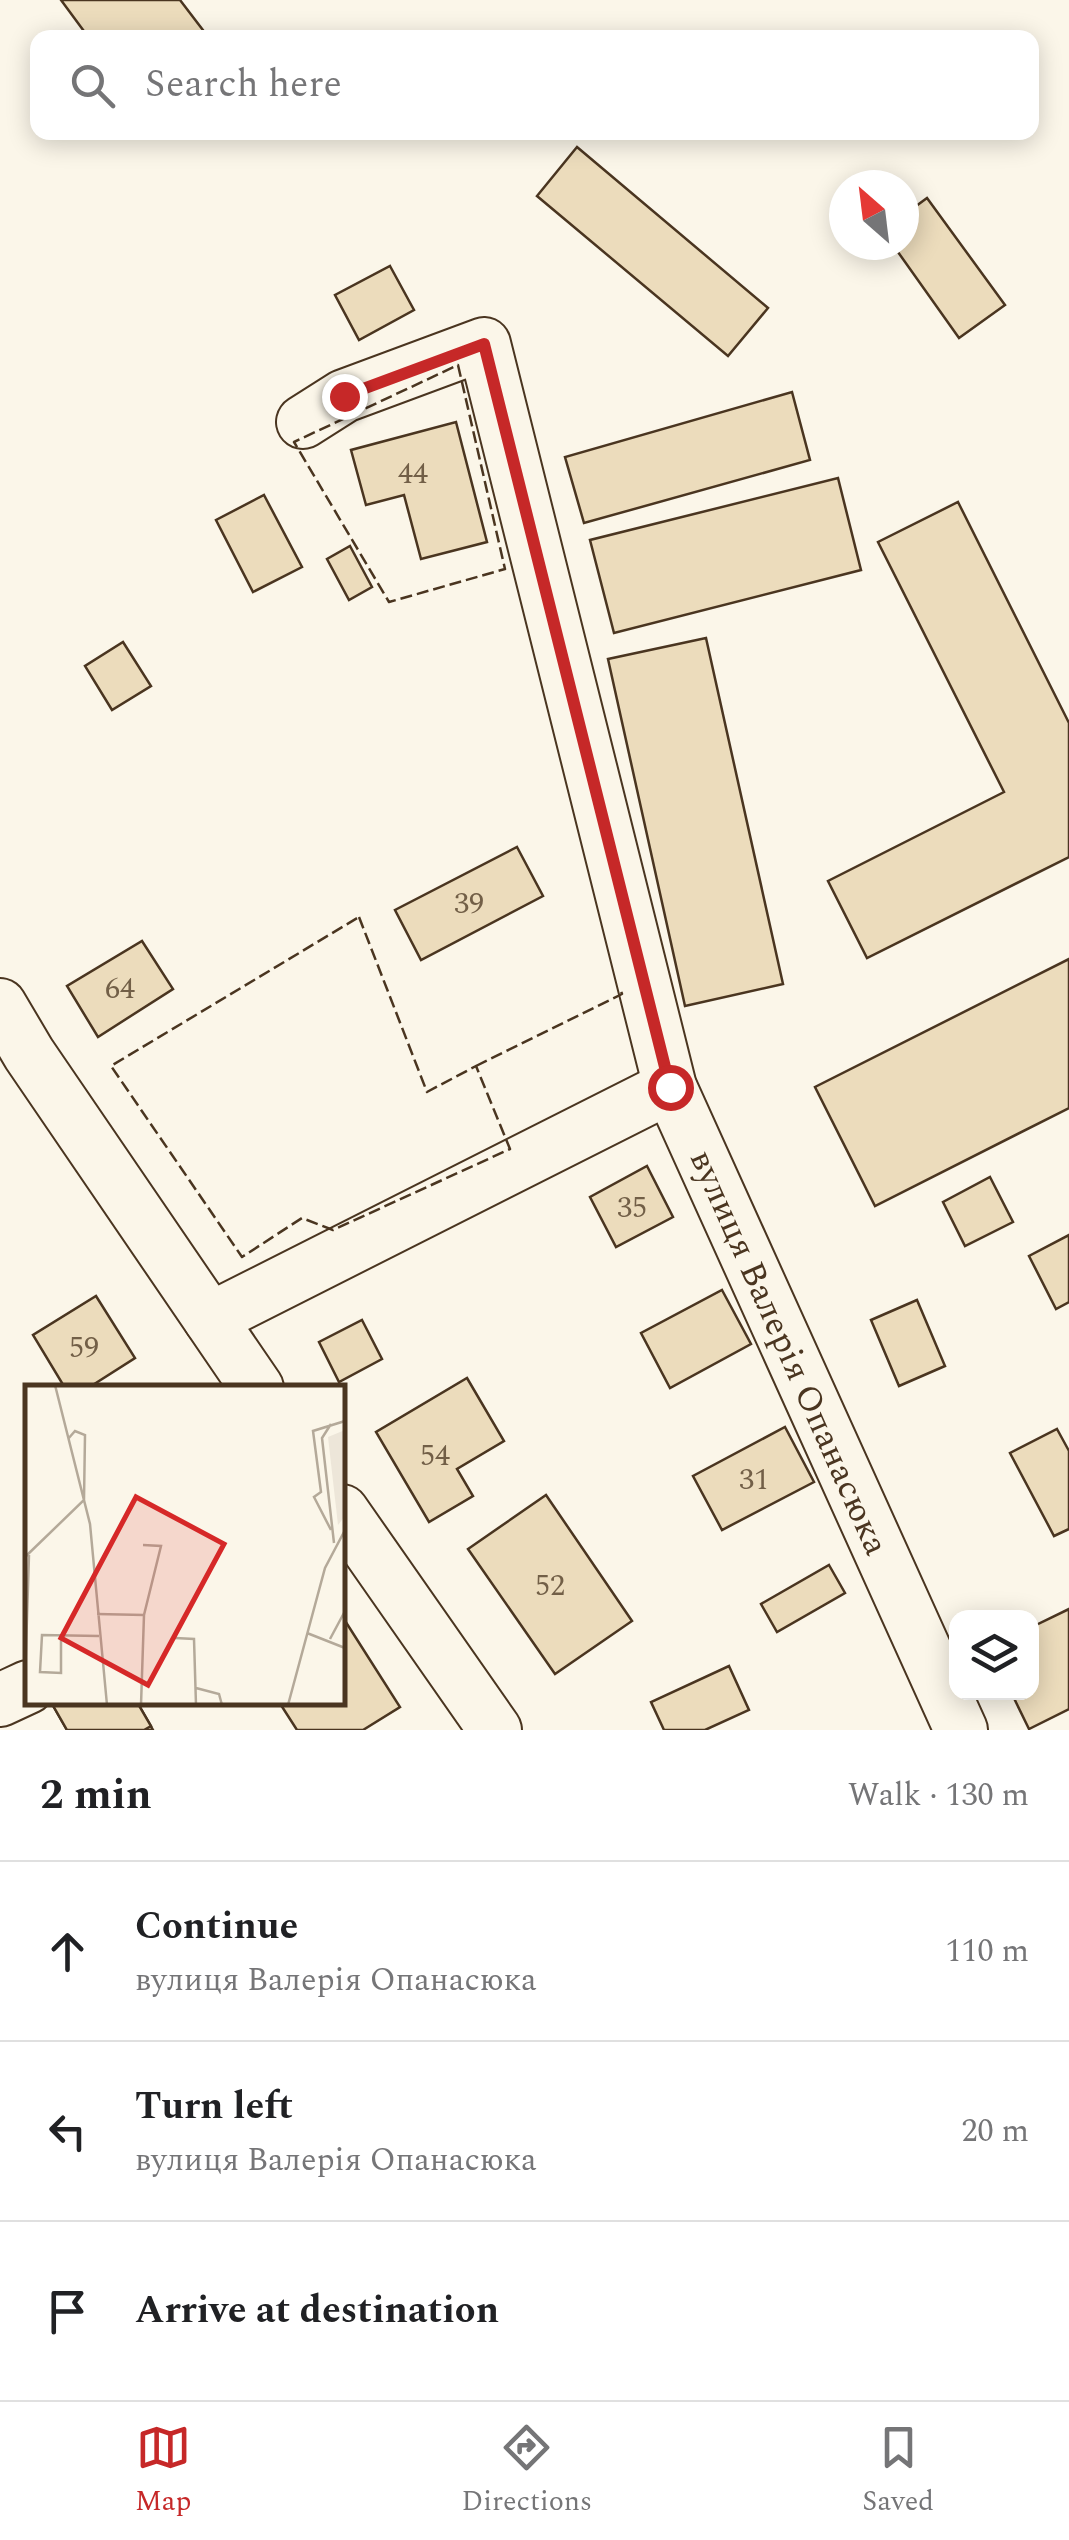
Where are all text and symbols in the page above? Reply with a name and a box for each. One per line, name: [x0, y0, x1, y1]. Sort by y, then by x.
search box: [30, 30, 1039, 140]
text: Search here: [145, 56, 342, 114]
icon: search: [65, 58, 120, 113]
north arrow: [829, 170, 919, 260]
route end: [322, 374, 368, 420]
house number: 44: [398, 451, 428, 497]
house number: 39: [454, 881, 484, 927]
house number: 64: [105, 966, 135, 1012]
route start: [648, 1065, 694, 1111]
street label: вулиця Валерія Опанасюка: [675, 1141, 902, 1564]
house number: 35: [617, 1185, 647, 1231]
house number: 59: [69, 1325, 99, 1371]
inset map: [25, 1385, 345, 1705]
house number: 54: [420, 1433, 450, 1479]
house number: 31: [739, 1457, 769, 1503]
house number: 52: [535, 1563, 565, 1609]
map controls: [949, 1610, 1039, 1700]
button: layers: [949, 1610, 1039, 1700]
text: 2 min: [40, 1764, 152, 1827]
text: Walk · 130 m: [848, 1771, 1029, 1820]
text: Continue: [135, 1898, 298, 1956]
icon: ahead: [40, 1924, 95, 1979]
text: 110 m: [945, 1927, 1029, 1976]
text: вулиця Валерія Опанасюка: [135, 1956, 537, 2005]
text: Turn left: [135, 2078, 293, 2136]
icon: left: [40, 2104, 95, 2159]
text: 20 m: [961, 2107, 1029, 2156]
text: вулиця Валерія Опанасюка: [135, 2136, 537, 2185]
text: Arrive at destination: [135, 2282, 499, 2340]
icon: arrive: [40, 2284, 95, 2339]
tab: Map: [135, 2420, 191, 2523]
tab: Directions: [461, 2420, 592, 2523]
tab: Saved: [862, 2420, 934, 2523]

